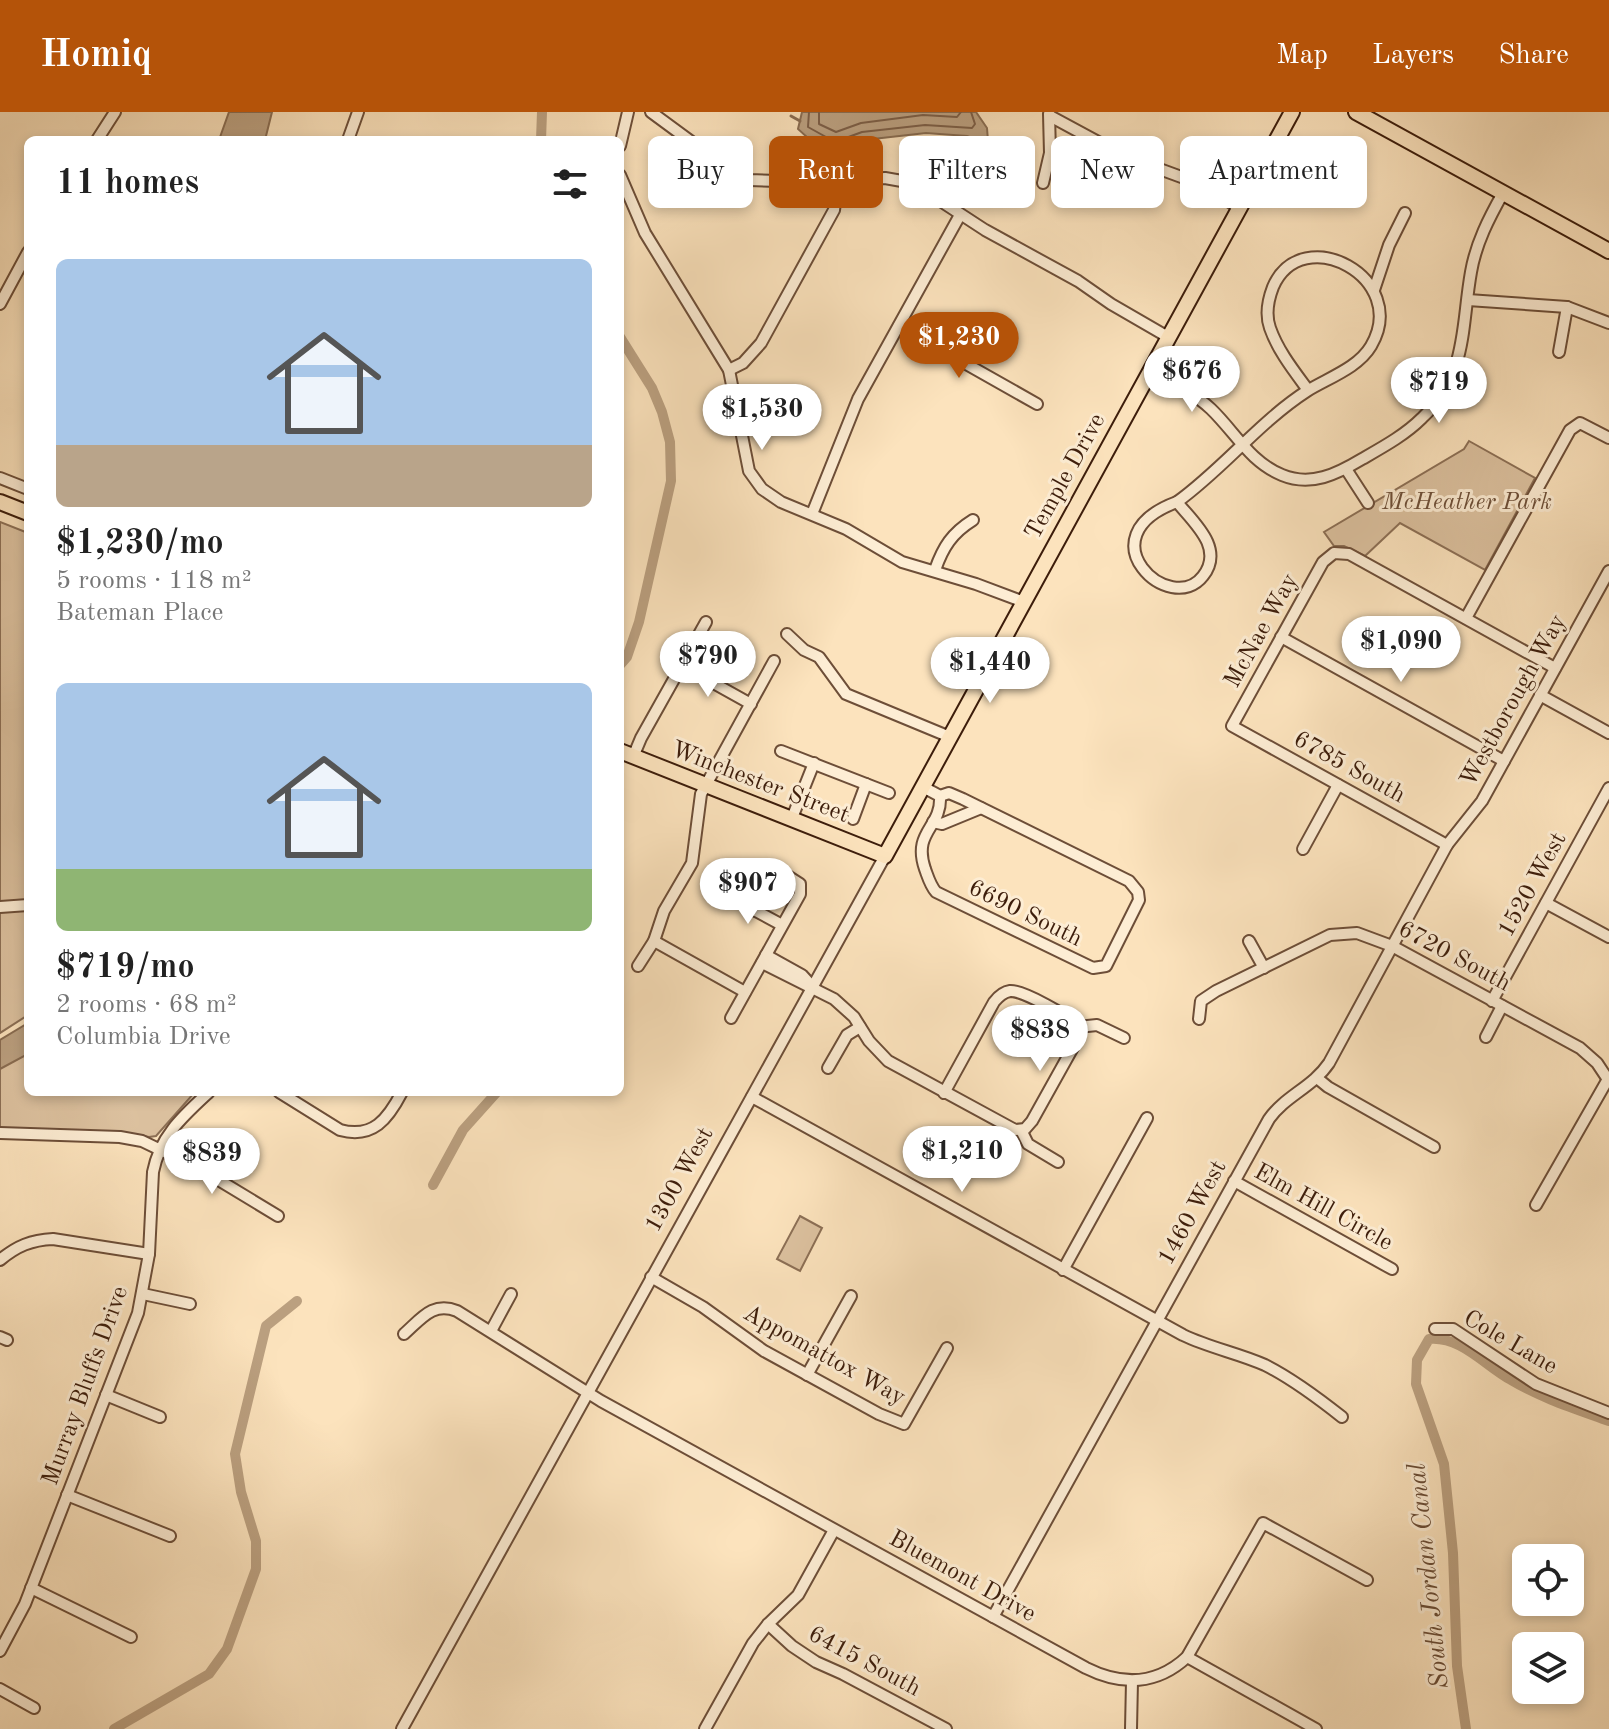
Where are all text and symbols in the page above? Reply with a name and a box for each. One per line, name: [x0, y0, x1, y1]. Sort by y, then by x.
text: Homiq: [40, 37, 152, 75]
text: Map: [1276, 42, 1328, 70]
text: Layers: [1372, 42, 1454, 70]
text: Share: [1498, 42, 1569, 70]
chip: Buy: [648, 136, 753, 208]
chip: Rent: [769, 136, 883, 208]
chip: Filters: [899, 136, 1035, 208]
chip: New: [1051, 136, 1164, 208]
chip: Apartment: [1180, 136, 1367, 208]
icon: filters: [548, 162, 592, 206]
text: 11 homes: [56, 167, 199, 201]
icon: home: [252, 311, 396, 455]
pin: $1,230: [894, 312, 1024, 380]
text: $1,230: [918, 325, 1000, 351]
pin: $676: [1145, 346, 1239, 414]
pin: $719: [1392, 357, 1486, 425]
text: $676: [1162, 359, 1222, 385]
text: $719: [1409, 370, 1469, 396]
pin: $1,530: [697, 384, 827, 452]
text: $1,530: [721, 397, 803, 423]
street label: Temple Drive: [1022, 410, 1110, 544]
park label: McHeather Park: [1381, 491, 1552, 515]
text: $1,230/mo: [56, 527, 224, 561]
text: 5 rooms · 118 m²: [56, 568, 252, 594]
street label: McNae Way: [1221, 570, 1303, 692]
text: Bateman Place: [56, 600, 224, 626]
street label: Westborough Way: [1457, 611, 1571, 791]
pin: $1,090: [1336, 616, 1466, 684]
text: $1,090: [1360, 629, 1442, 655]
pin: $790: [661, 631, 755, 699]
pin: $1,440: [925, 637, 1055, 705]
text: $790: [678, 644, 738, 670]
text: $1,440: [949, 650, 1031, 676]
street label: 6785 South: [1289, 728, 1409, 808]
icon: home: [252, 735, 396, 879]
street label: Winchester Street: [668, 738, 852, 828]
street label: 1520 West: [1494, 829, 1572, 941]
pin: $907: [701, 858, 795, 926]
text: $907: [718, 871, 778, 897]
street label: 6690 South: [964, 876, 1086, 952]
street label: 6720 South: [1394, 917, 1514, 997]
text: $719/mo: [56, 951, 195, 985]
text: 2 rooms · 68 m²: [56, 992, 237, 1018]
pin: $838: [993, 1005, 1087, 1073]
text: $838: [1010, 1018, 1070, 1044]
text: Columbia Drive: [56, 1024, 231, 1050]
street label: 1300 West: [641, 1124, 719, 1236]
pin: $1,210: [897, 1126, 1027, 1194]
pin: $839: [165, 1128, 259, 1196]
text: $1,210: [921, 1139, 1003, 1165]
text: $839: [182, 1141, 242, 1167]
street label: 1460 West: [1154, 1157, 1232, 1269]
street label: Elm Hill Circle: [1250, 1160, 1396, 1256]
street label: Murray Bluffs Drive: [39, 1283, 133, 1489]
street label: Appomattox Way: [739, 1302, 909, 1411]
street label: Cole Lane: [1459, 1307, 1561, 1379]
water label: South Jordan Canal: [1404, 1461, 1454, 1690]
street label: Bluemont Drive: [885, 1527, 1039, 1627]
map controls: [1512, 1544, 1584, 1704]
button: locate: [1512, 1544, 1584, 1616]
street label: 6415 South: [804, 1622, 924, 1702]
button: layers: [1512, 1632, 1584, 1704]

